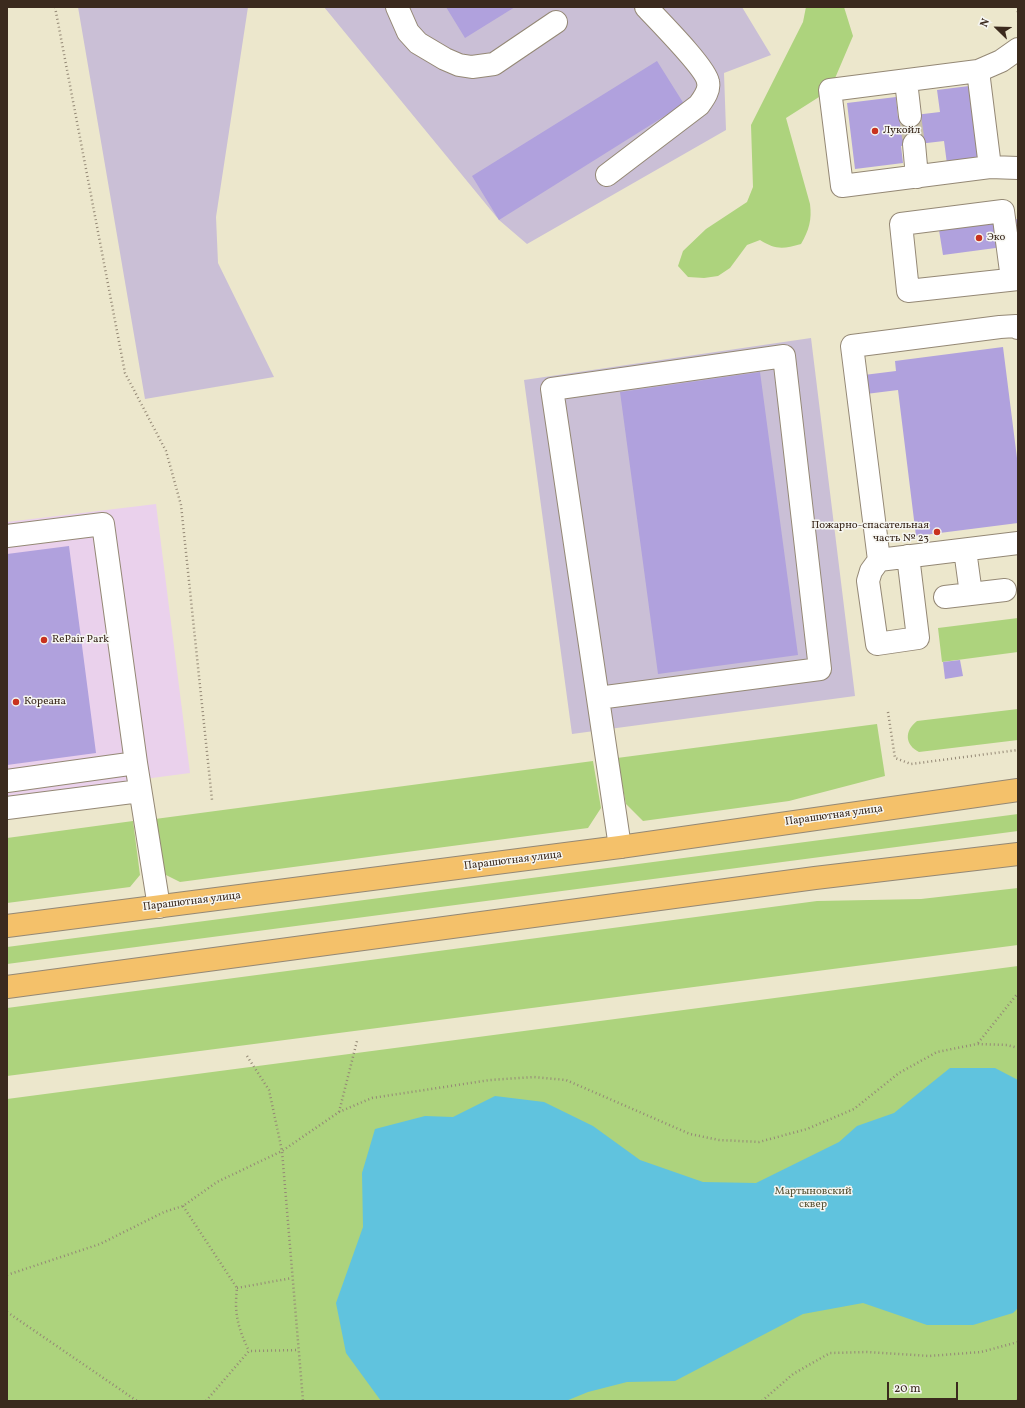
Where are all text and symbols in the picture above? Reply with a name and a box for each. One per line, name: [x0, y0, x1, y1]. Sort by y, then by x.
north arrow: [977, 8, 1017, 48]
text: N: [977, 17, 994, 30]
place label: Лукойл: [883, 124, 920, 138]
marker: Лукойл: [870, 126, 880, 136]
place label: Эко: [987, 231, 1005, 245]
marker: Эко: [974, 233, 984, 243]
place label: Пожарно-спасательная часть № 23: [811, 519, 929, 545]
marker: Пожарно-спасательная часть № 23: [932, 527, 942, 537]
place label: RePair Park: [52, 633, 109, 647]
marker: RePair Park: [39, 635, 49, 645]
place label: Кореана: [24, 695, 66, 709]
marker: Кореана: [11, 697, 21, 707]
street label: Парашютная улица: [784, 803, 884, 829]
street label: Парашютная улица: [463, 848, 563, 874]
street label: Парашютная улица: [142, 889, 242, 915]
park label: Мартыновский сквер: [774, 1185, 852, 1211]
scale bar: [889, 1374, 960, 1400]
text: 20 m: [894, 1381, 921, 1397]

